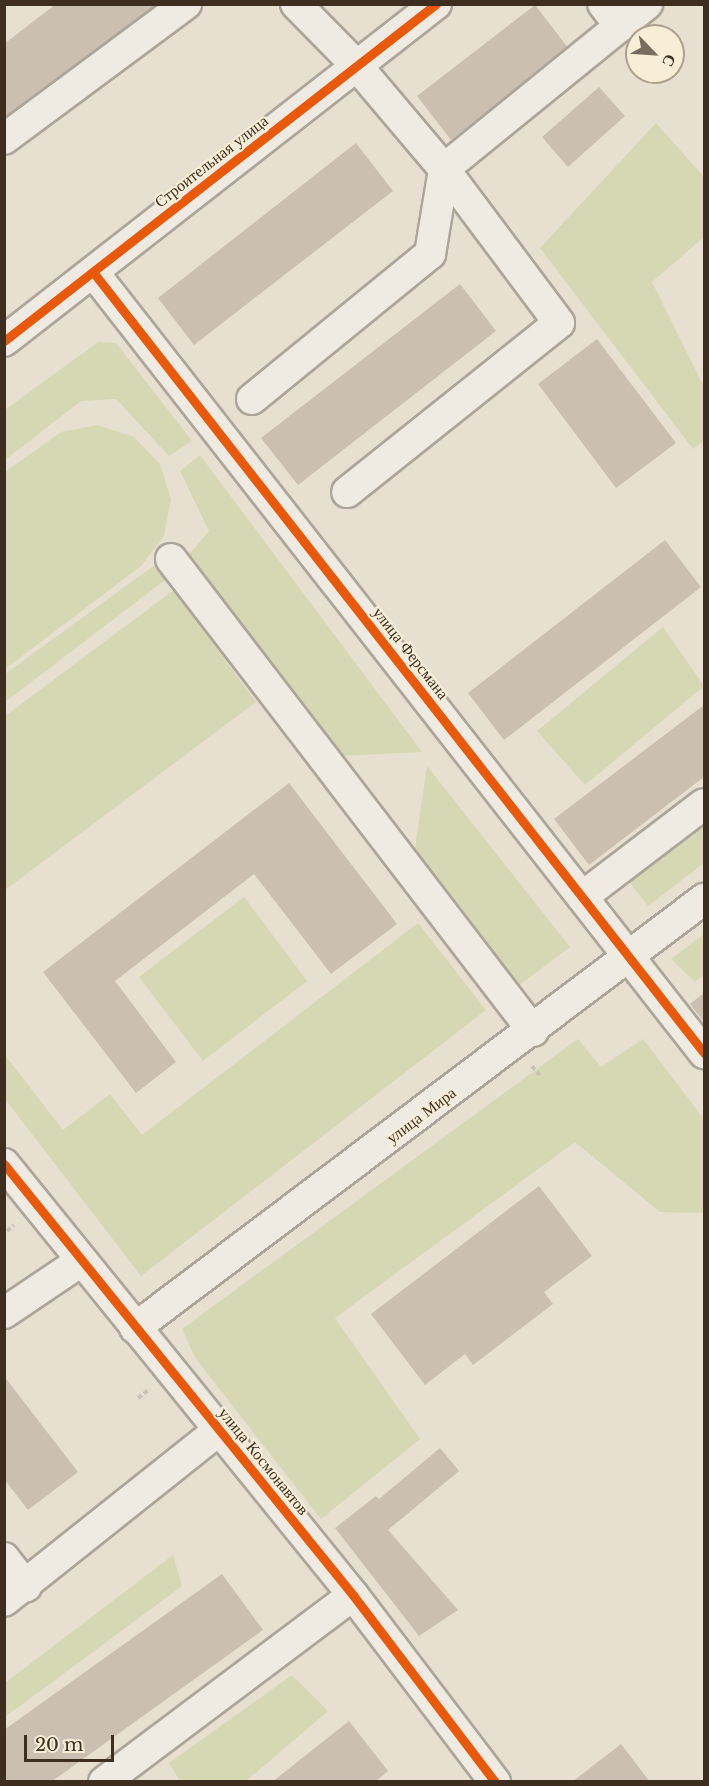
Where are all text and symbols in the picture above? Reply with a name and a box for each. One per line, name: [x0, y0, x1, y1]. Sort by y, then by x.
north arrow: [625, 24, 685, 84]
text: С: [658, 51, 681, 70]
street label: Строительная улица: [150, 111, 272, 211]
street label: улица Ферсмана: [369, 603, 453, 703]
street label: улица Мира: [382, 1083, 460, 1147]
street label: улица Космонавтов: [215, 1403, 313, 1519]
scale bar: [27, 1723, 117, 1761]
text: 20 m: [35, 1734, 83, 1756]

